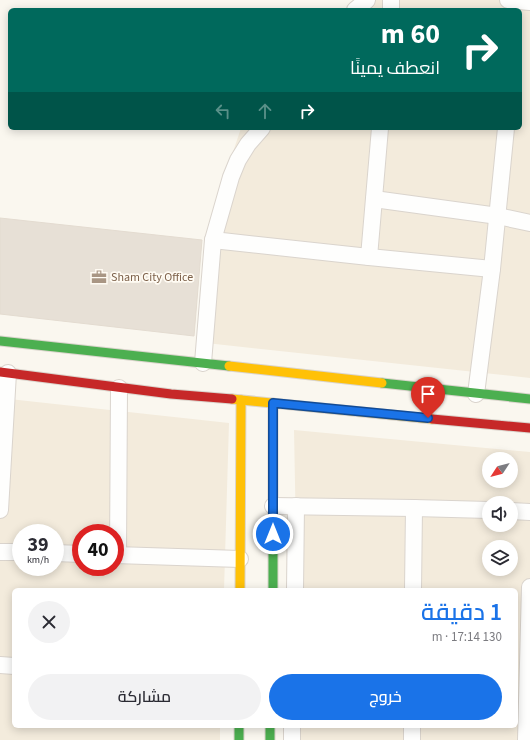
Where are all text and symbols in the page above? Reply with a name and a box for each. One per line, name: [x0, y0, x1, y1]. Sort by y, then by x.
text: 60 m: [381, 14, 440, 54]
icon: right: [454, 24, 506, 76]
text: انعطف يمينًا: [350, 56, 440, 81]
icon: left: [212, 100, 234, 122]
icon: ahead: [254, 100, 276, 122]
icon: right: [296, 100, 318, 122]
office icon: Sham City Office: [90, 268, 108, 286]
place label: Sham City Office: [111, 269, 193, 286]
pin: [411, 377, 445, 418]
icon: arrive: [417, 383, 439, 405]
north arrow: [482, 452, 518, 488]
map controls: [482, 452, 518, 576]
button: sound: [482, 496, 518, 532]
position arrow: [252, 513, 294, 555]
speed limit sign: 40: [72, 524, 124, 576]
text: 39: [27, 531, 49, 559]
button: layers: [482, 540, 518, 576]
text: km/h: [27, 553, 49, 567]
text: 1 دقيقة: [421, 595, 502, 630]
button: close: [28, 601, 70, 643]
text: 130 m · 17:14: [432, 628, 502, 646]
button: مشاركة: [28, 674, 261, 720]
button: خروج: [269, 674, 502, 720]

